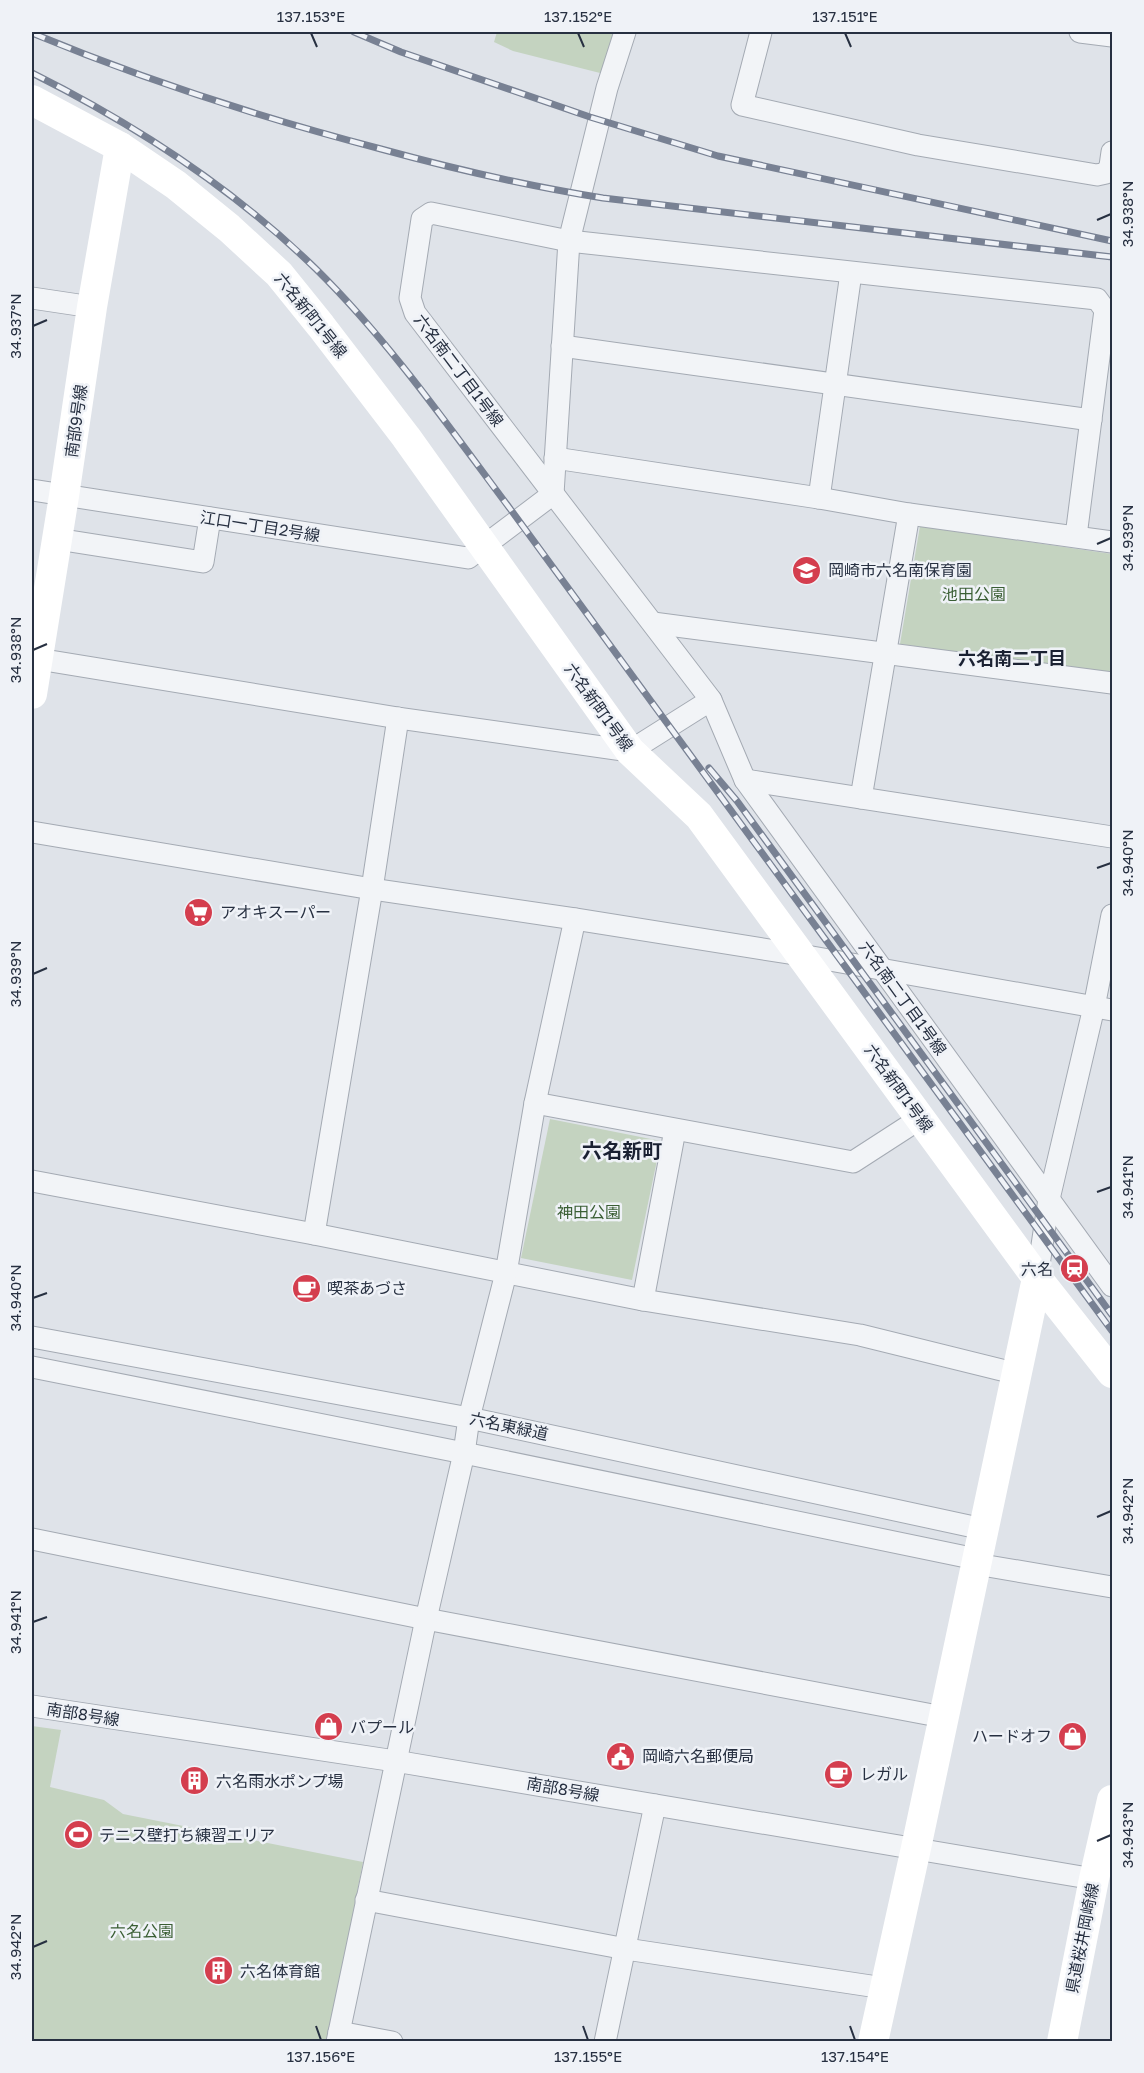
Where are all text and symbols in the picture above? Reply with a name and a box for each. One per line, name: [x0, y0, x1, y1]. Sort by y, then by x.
text: 137.153°E: [277, 7, 345, 25]
text: 137.152°E: [544, 7, 612, 25]
text: 137.151°E: [812, 7, 878, 25]
text: 34.938°N: [1118, 181, 1136, 247]
street label: 六名新町1号線: [271, 268, 351, 362]
text: 34.937°N: [6, 293, 24, 359]
street label: 六名南二丁目1号線: [410, 310, 508, 430]
street label: 南部9号線: [61, 383, 91, 459]
text: 34.939°N: [1118, 505, 1136, 571]
street label: 江口一丁目2号線: [199, 507, 321, 545]
school or university icon: 岡崎市六名南保育園: [791, 554, 823, 586]
place label: 岡崎市六名南保育園: [828, 560, 972, 580]
park label: 池田公園: [942, 584, 1006, 604]
text: 34.938°N: [6, 617, 24, 683]
district label: 六名南二丁目: [958, 647, 1066, 669]
street label: 六名新町1号線: [560, 659, 638, 755]
text: 34.940°N: [1118, 829, 1136, 897]
supermarket icon: アオキスーパー: [183, 896, 215, 928]
place label: アオキスーパー: [220, 902, 331, 922]
street label: 六名南二丁目1号線: [855, 937, 951, 1059]
text: 34.939°N: [6, 941, 24, 1007]
street label: 六名新町1号線: [860, 1040, 938, 1136]
district label: 六名新町: [582, 1138, 662, 1162]
text: 34.941°N: [1118, 1155, 1136, 1219]
park label: 神田公園: [557, 1202, 621, 1222]
station icon: 六名: [1058, 1253, 1090, 1285]
place label: 六名: [1021, 1259, 1053, 1279]
text: 34.940°N: [6, 1264, 24, 1332]
cafe icon: 喫茶あづさ: [290, 1272, 322, 1304]
place label: 喫茶あづさ: [327, 1278, 407, 1298]
street label: 六名東緑道: [468, 1408, 550, 1444]
text: 34.942°N: [1118, 1478, 1136, 1544]
text: 34.941°N: [6, 1590, 24, 1654]
street label: 南部8号線: [45, 1698, 121, 1730]
shop icon: バプール: [313, 1711, 345, 1743]
place label: バプール: [350, 1717, 414, 1737]
shop icon: ハードオフ: [1057, 1720, 1089, 1752]
place label: ハードオフ: [972, 1726, 1052, 1746]
public building icon: 岡崎六名郵便局: [605, 1740, 637, 1772]
place label: 岡崎六名郵便局: [642, 1746, 754, 1766]
cafe icon: レガル: [823, 1758, 855, 1790]
place label: レガル: [860, 1764, 908, 1784]
building icon: 六名雨水ポンプ場: [179, 1765, 211, 1797]
place label: 六名雨水ポンプ場: [216, 1771, 344, 1791]
street label: 南部8号線: [525, 1773, 601, 1805]
text: 34.943°N: [1118, 1802, 1136, 1868]
sports icon: テニス壁打ち練習エリア: [62, 1819, 94, 1851]
place label: テニス壁打ち練習エリア: [99, 1825, 275, 1845]
street label: 県道桜井岡崎線: [1061, 1881, 1103, 1995]
text: 34.942°N: [6, 1914, 24, 1980]
park label: 六名公園: [110, 1921, 174, 1941]
building icon: 六名体育館: [203, 1955, 235, 1987]
place label: 六名体育館: [240, 1961, 320, 1981]
text: 137.156°E: [287, 2047, 355, 2065]
text: 137.155°E: [554, 2047, 622, 2065]
text: 137.154°E: [821, 2047, 889, 2065]

